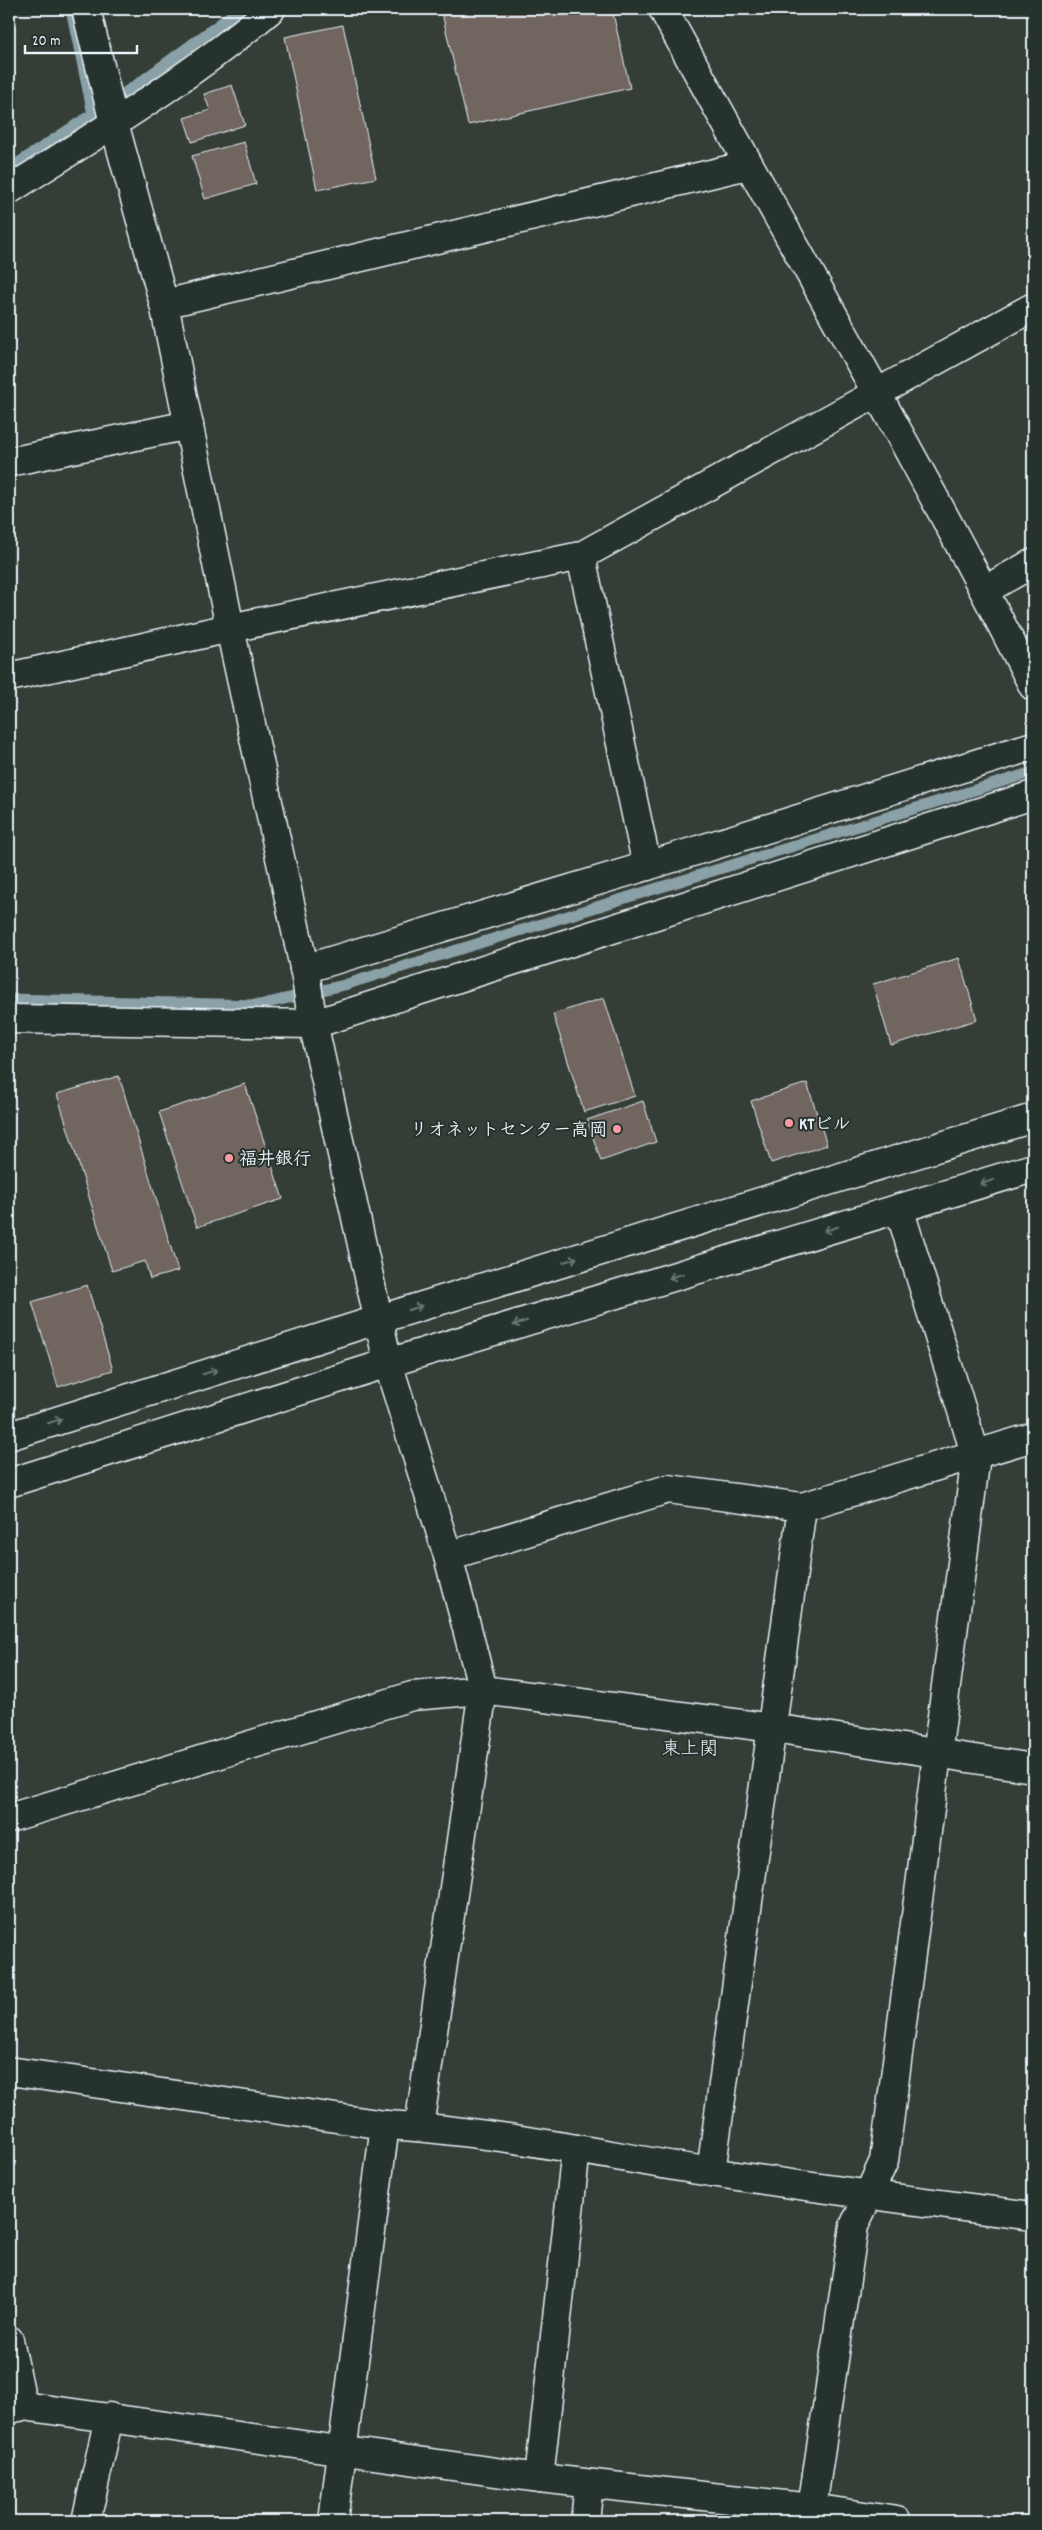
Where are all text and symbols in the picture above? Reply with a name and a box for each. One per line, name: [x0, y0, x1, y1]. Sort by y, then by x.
scale bar: [25, 22, 138, 54]
text: 20 m: [32, 31, 60, 53]
place label: KTビル: [799, 1113, 850, 1138]
marker: KTビル: [783, 1117, 795, 1129]
place label: リオネットセンター高岡: [410, 1119, 607, 1144]
marker: リオネットセンター高岡: [611, 1123, 623, 1135]
place label: 福井銀行: [239, 1148, 311, 1173]
marker: 福井銀行: [223, 1152, 235, 1164]
one-way arrow: [979, 1177, 995, 1187]
one-way arrow: [823, 1224, 839, 1234]
one-way arrow: [562, 1255, 578, 1264]
one-way arrow: [668, 1272, 684, 1282]
one-way arrow: [407, 1302, 423, 1312]
one-way arrow: [512, 1319, 528, 1329]
one-way arrow: [202, 1367, 218, 1377]
one-way arrow: [47, 1416, 63, 1426]
district label: 東上関: [661, 1737, 719, 1764]

